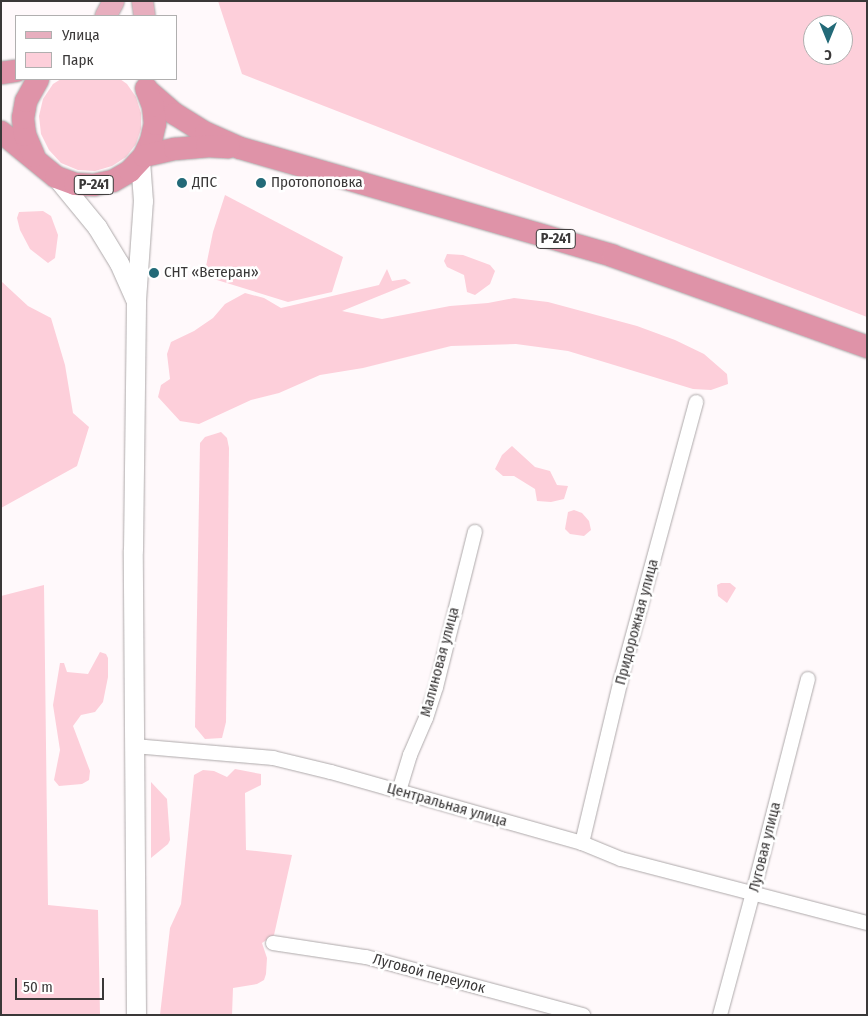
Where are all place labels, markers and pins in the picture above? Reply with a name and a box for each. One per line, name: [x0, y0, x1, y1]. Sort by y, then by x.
place label: ДПС: [192, 174, 217, 192]
place label: Протопоповка: [271, 174, 363, 192]
marker: ДПС: [176, 177, 188, 189]
marker: Протопоповка: [255, 177, 267, 189]
place label: СНТ «Ветеран»: [164, 264, 259, 282]
marker: СНТ «Ветеран»: [148, 267, 160, 279]

